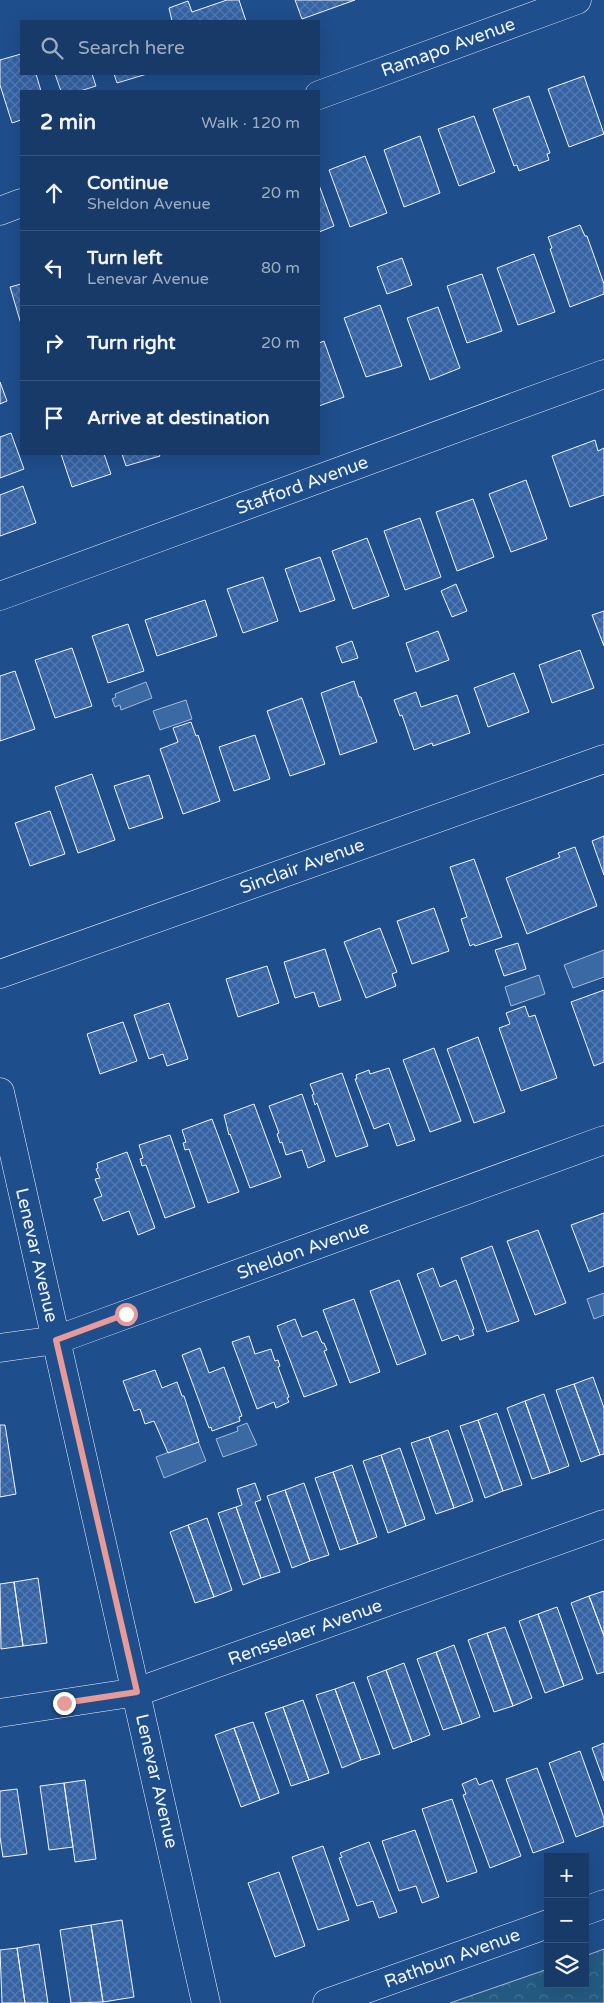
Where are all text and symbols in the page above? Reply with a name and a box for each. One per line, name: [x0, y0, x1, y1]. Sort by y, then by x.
street label: Ramapo Avenue: [378, 13, 518, 81]
search box: [20, 20, 320, 75]
icon: search: [38, 34, 66, 62]
text: Search here: [78, 37, 185, 59]
text: 2 min: [40, 110, 96, 135]
text: Walk · 120 m: [201, 113, 300, 133]
text: Continue: [87, 172, 169, 194]
icon: ahead: [40, 179, 68, 207]
text: 20 m: [261, 183, 300, 203]
text: Sheldon Avenue: [87, 194, 211, 214]
text: Turn left: [87, 247, 163, 269]
icon: left: [40, 254, 68, 282]
text: 80 m: [261, 258, 300, 278]
text: Lenevar Avenue: [87, 269, 209, 289]
icon: right: [40, 329, 68, 357]
text: Turn right: [87, 332, 175, 354]
text: 20 m: [261, 333, 300, 353]
icon: arrive: [40, 404, 68, 432]
text: Arrive at destination: [87, 407, 270, 429]
street label: Stafford Avenue: [233, 451, 371, 519]
street label: Sinclair Avenue: [237, 833, 367, 899]
street label: Lenevar Avenue: [11, 1186, 63, 1324]
street label: Sheldon Avenue: [234, 1216, 372, 1284]
route start: [115, 1303, 138, 1326]
street label: Rensselaer Avenue: [225, 1594, 385, 1670]
route end: [53, 1692, 76, 1715]
street label: Lenevar Avenue: [131, 1712, 183, 1850]
map controls: [544, 1853, 589, 1988]
button: +: [544, 1853, 589, 1898]
button: −: [544, 1898, 589, 1943]
street label: Rathbun Avenue: [381, 1923, 523, 1993]
button: layers: [544, 1943, 589, 1988]

